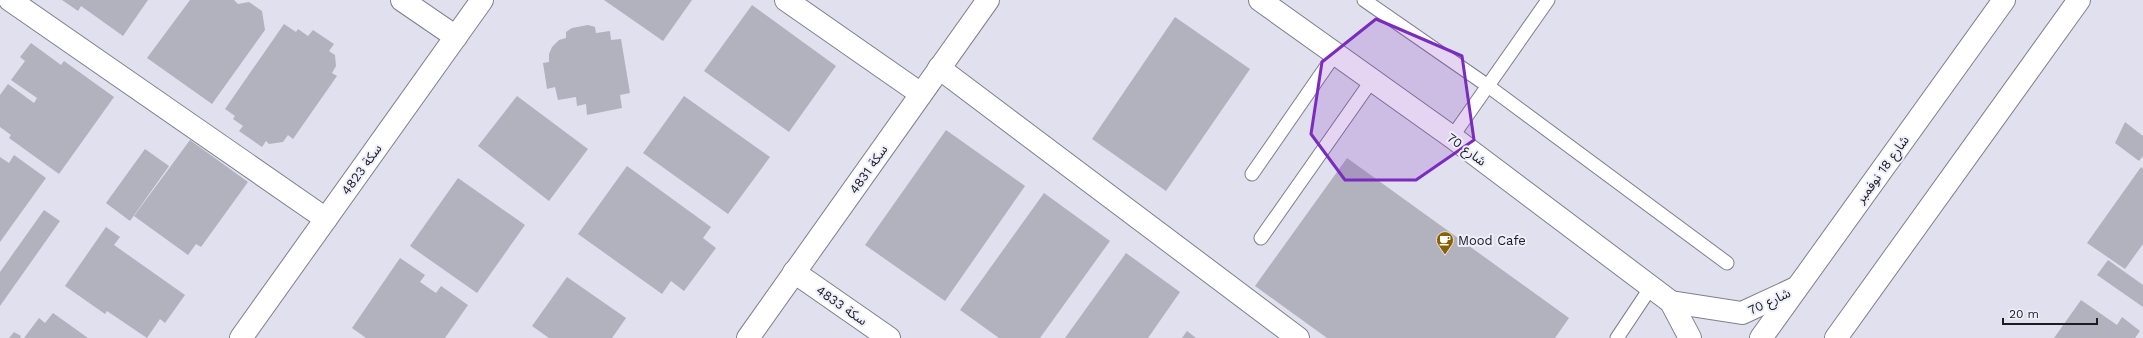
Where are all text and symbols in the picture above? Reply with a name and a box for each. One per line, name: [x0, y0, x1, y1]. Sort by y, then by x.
street label: شارع 70: [1442, 130, 1489, 171]
street label: شارع 18 نوفمبر: [1852, 133, 1914, 209]
street label: سكة 4823: [338, 141, 385, 197]
street label: سكة 4831: [846, 142, 891, 196]
cafe icon: Mood Cafe: [1435, 230, 1455, 255]
place label: Mood Cafe: [1458, 233, 1526, 248]
street label: سكة 4833: [813, 283, 870, 328]
street label: شارع 70: [1746, 285, 1794, 320]
scale bar: [2003, 300, 2097, 326]
text: 20 m: [2009, 307, 2039, 321]

